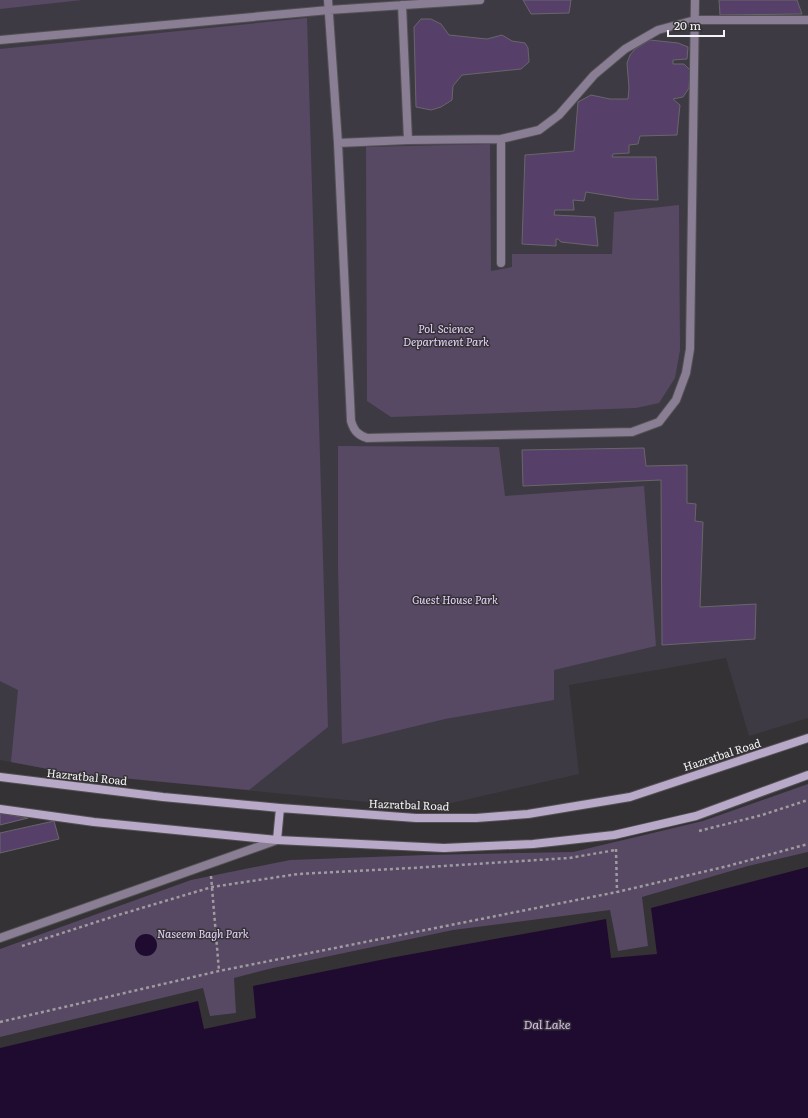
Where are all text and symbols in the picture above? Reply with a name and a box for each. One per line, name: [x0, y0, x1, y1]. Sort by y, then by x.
scale bar: [668, 12, 724, 38]
text: 20 m: [674, 16, 701, 34]
park label: Pol. Science Department Park: [403, 320, 489, 349]
park label: Guest House Park: [412, 591, 498, 607]
street label: Hazratbal Road: [681, 734, 763, 774]
street label: Hazratbal Road: [46, 764, 128, 788]
street label: Hazratbal Road: [368, 795, 450, 813]
park label: Naseem Bagh Park: [157, 925, 249, 941]
water label: Dal Lake: [524, 1015, 571, 1033]

